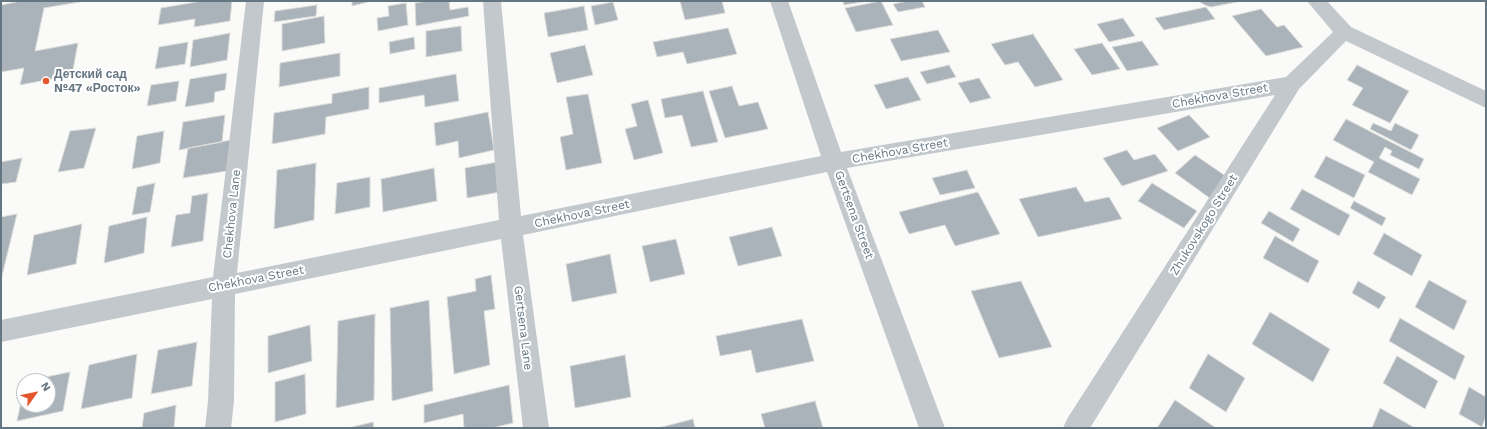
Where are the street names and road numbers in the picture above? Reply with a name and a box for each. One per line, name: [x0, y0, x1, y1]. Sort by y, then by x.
street label: Chekhova Street: [1171, 80, 1269, 112]
street label: Chekhova Street: [851, 135, 949, 167]
street label: Chekhova Lane: [220, 169, 244, 259]
street label: Gertsena Street: [831, 169, 877, 261]
street label: Zhukovskogo Street: [1167, 172, 1241, 278]
street label: Chekhova Street: [533, 197, 631, 231]
street label: Chekhova Street: [207, 263, 305, 295]
street label: Gertsena Lane: [511, 285, 535, 371]

